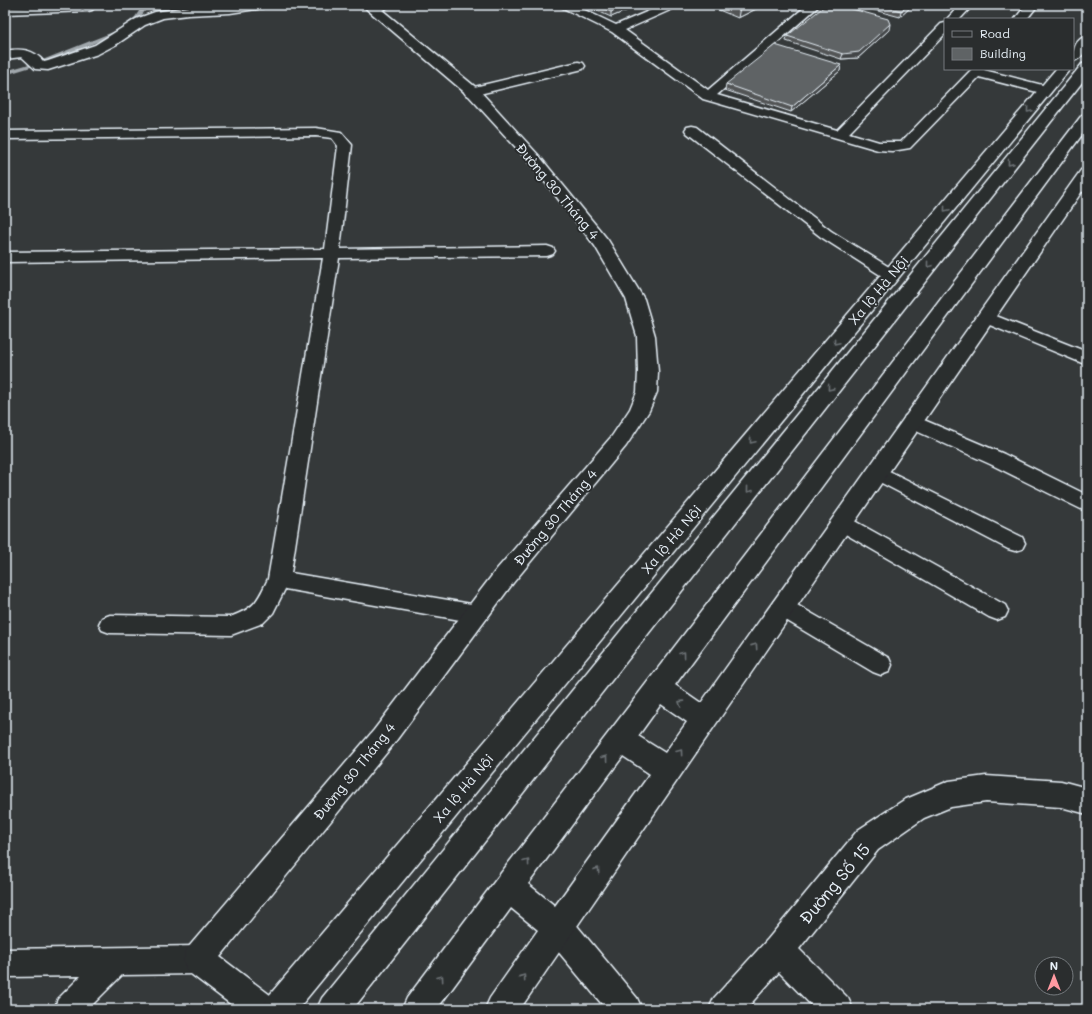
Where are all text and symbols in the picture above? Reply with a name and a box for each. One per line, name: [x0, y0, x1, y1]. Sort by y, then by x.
legend: [944, 18, 1074, 70]
text: Road: [980, 25, 1010, 41]
text: Building: [980, 45, 1026, 61]
one-way arrow: [1027, 105, 1034, 112]
street label: Đường 30 Tháng 4: [512, 139, 605, 244]
one-way arrow: [1007, 159, 1014, 166]
one-way arrow: [943, 205, 950, 212]
street label: Xa lộ Hà Nội: [843, 251, 913, 329]
one-way arrow: [926, 260, 933, 267]
one-way arrow: [833, 337, 840, 344]
one-way arrow: [828, 384, 835, 391]
one-way arrow: [750, 437, 757, 444]
street label: Đường 30 Tháng 4: [509, 464, 602, 569]
one-way arrow: [746, 485, 753, 492]
street label: Xa lộ Hà Nội: [636, 500, 706, 578]
one-way arrow: [750, 643, 758, 650]
one-way arrow: [679, 651, 686, 658]
one-way arrow: [678, 700, 685, 708]
street label: Đường 30 Tháng 4: [309, 718, 400, 824]
street label: Xa lộ Hà Nội: [428, 749, 498, 827]
one-way arrow: [675, 750, 682, 757]
one-way arrow: [601, 756, 608, 763]
street label: Đường Số 15: [794, 838, 874, 928]
one-way arrow: [522, 859, 529, 866]
one-way arrow: [592, 867, 600, 874]
north arrow: [1034, 956, 1074, 996]
text: N: [1050, 958, 1058, 973]
one-way arrow: [518, 974, 526, 981]
one-way arrow: [437, 975, 444, 982]

